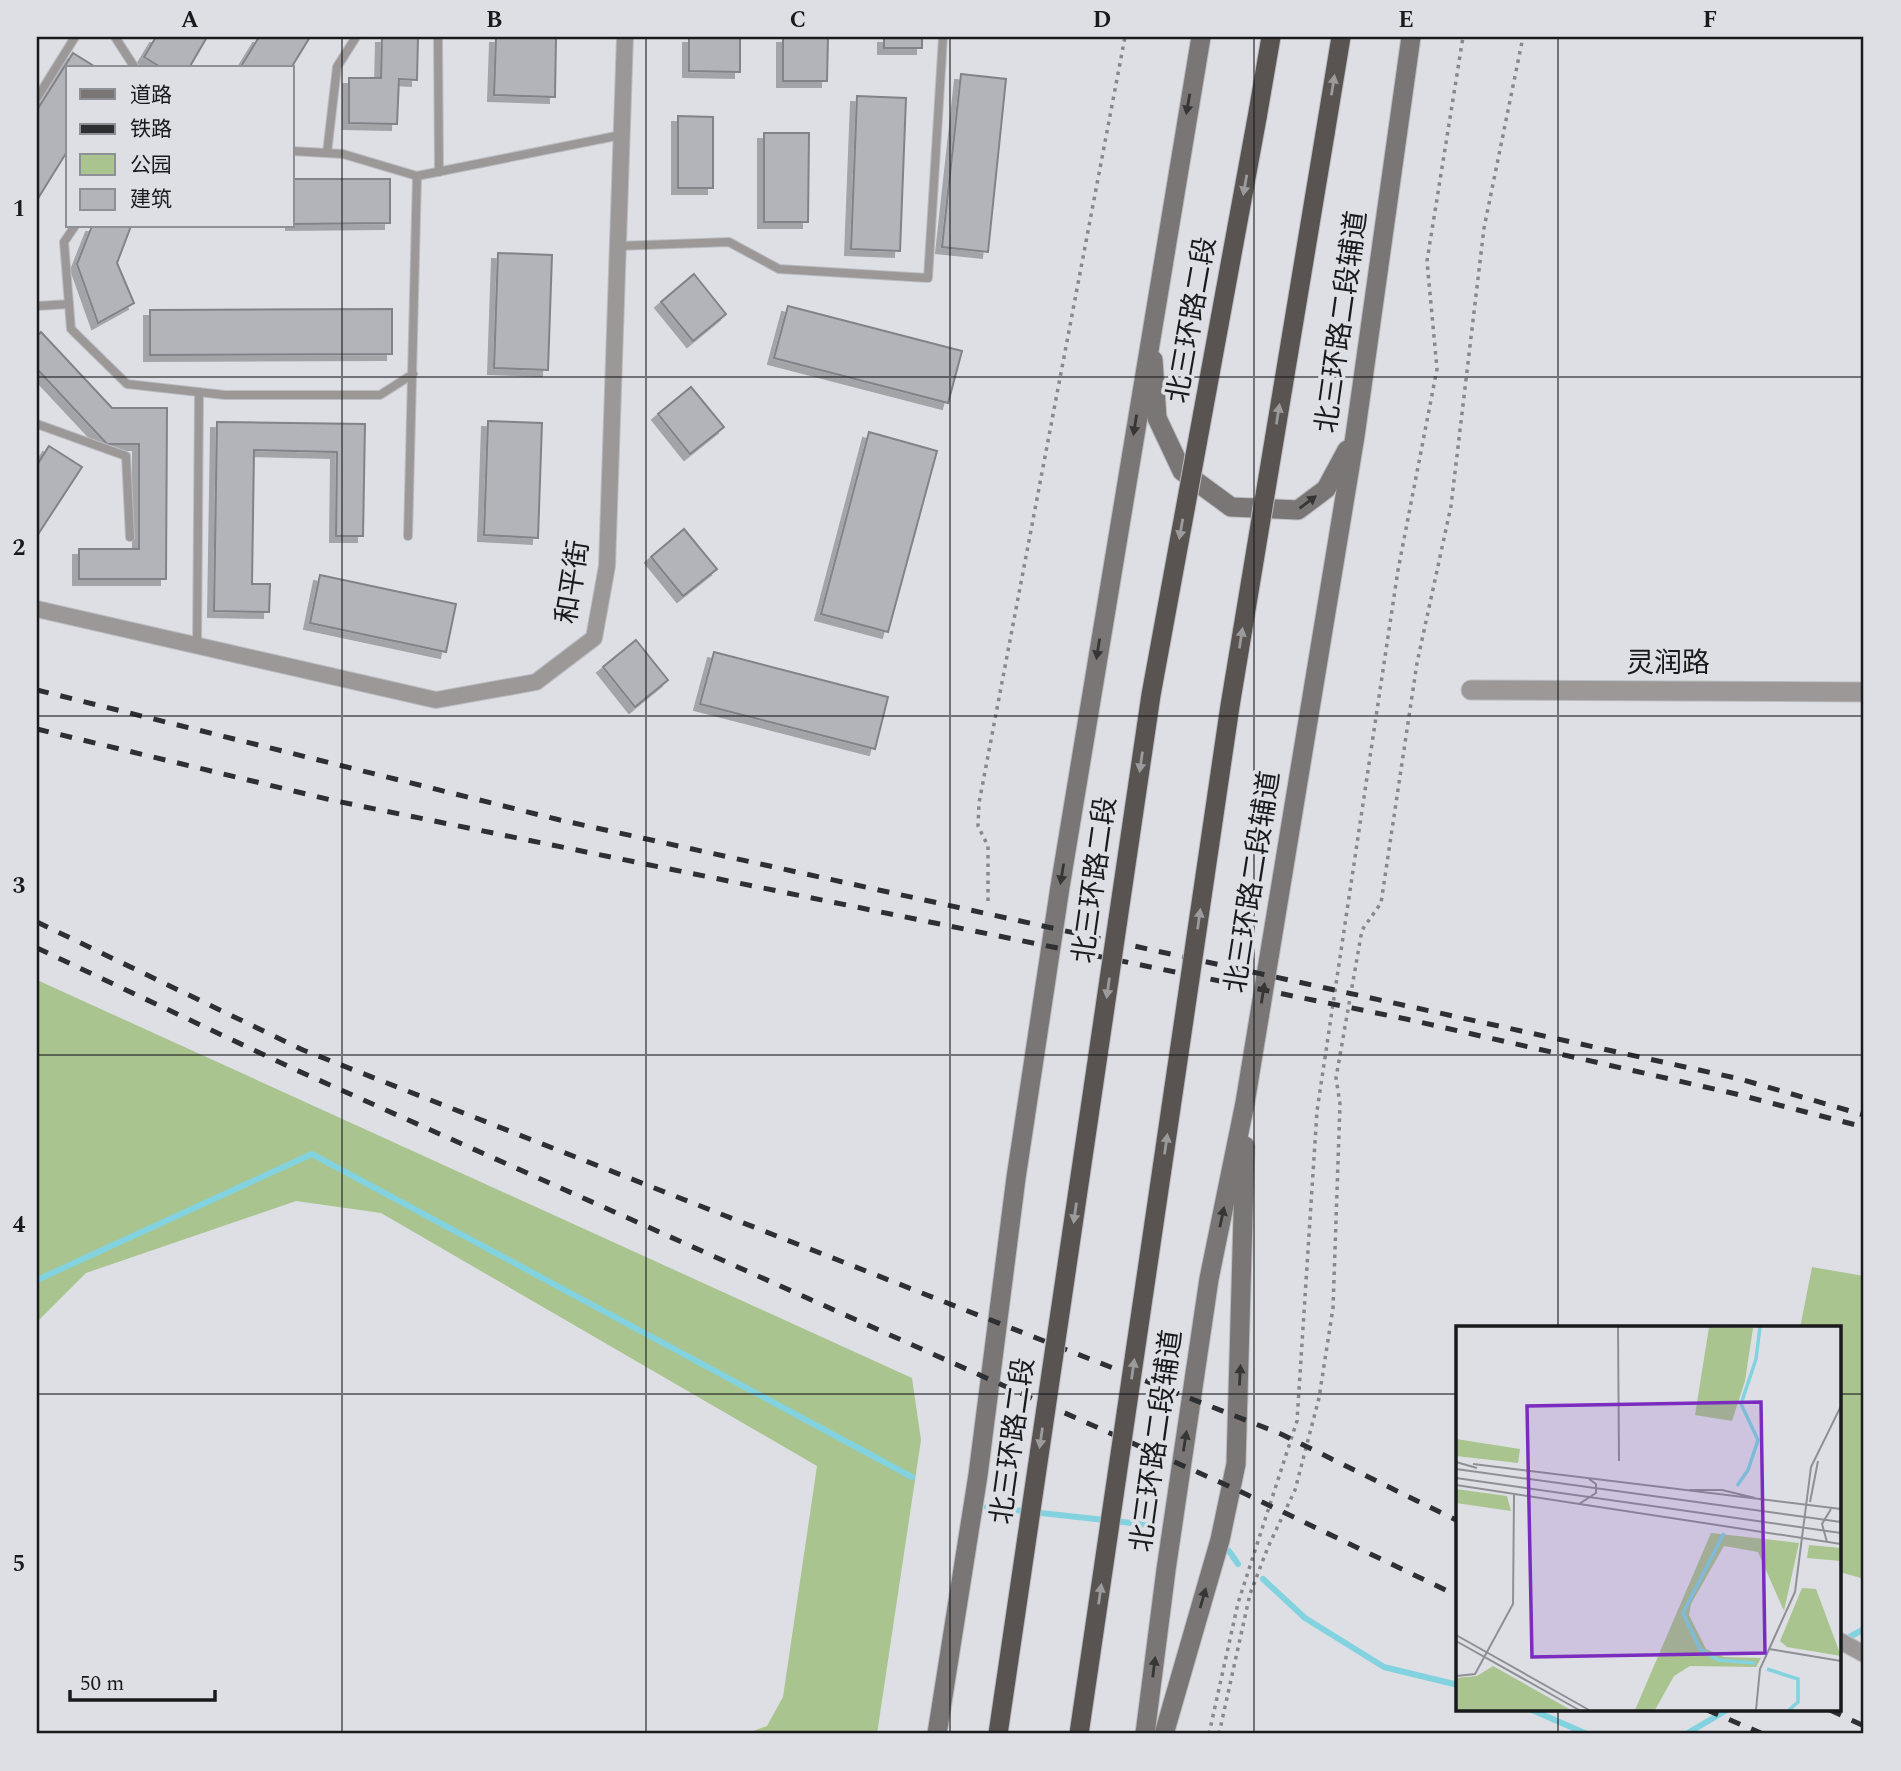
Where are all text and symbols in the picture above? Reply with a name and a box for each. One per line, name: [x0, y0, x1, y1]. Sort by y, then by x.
text: A: [181, 3, 199, 38]
text: B: [486, 3, 502, 38]
text: C: [790, 3, 806, 38]
text: D: [1093, 3, 1111, 38]
text: E: [1398, 3, 1414, 38]
text: F: [1703, 3, 1717, 38]
legend: [66, 66, 294, 228]
one-way arrow: [1328, 74, 1339, 96]
text: 道路: [130, 80, 172, 112]
one-way arrow: [1182, 93, 1193, 115]
text: 铁路: [130, 114, 172, 146]
text: 公园: [130, 150, 172, 182]
one-way arrow: [1239, 174, 1250, 196]
text: 建筑: [130, 184, 172, 216]
text: 1: [13, 192, 25, 227]
street label: 北三环路二段辅道: [1305, 208, 1379, 436]
street label: 北三环路二段: [1156, 234, 1228, 406]
one-way arrow: [1273, 403, 1284, 425]
one-way arrow: [1129, 414, 1140, 436]
one-way arrow: [1298, 495, 1316, 510]
one-way arrow: [1176, 518, 1187, 540]
text: 2: [13, 531, 26, 566]
street label: 和平街: [545, 537, 601, 627]
one-way arrow: [1236, 627, 1247, 649]
one-way arrow: [1092, 639, 1103, 661]
street label: 灵润路: [1626, 642, 1710, 685]
one-way arrow: [1135, 752, 1146, 774]
street label: 北三环路二段辅道: [1214, 768, 1292, 996]
street label: 北三环路二段: [1062, 794, 1128, 966]
one-way arrow: [1056, 863, 1067, 885]
text: 3: [13, 869, 26, 904]
one-way arrow: [1193, 908, 1204, 930]
one-way arrow: [1102, 977, 1113, 999]
one-way arrow: [1258, 982, 1269, 1004]
one-way arrow: [1160, 1133, 1171, 1155]
one-way arrow: [1069, 1202, 1080, 1224]
one-way arrow: [1217, 1206, 1228, 1228]
text: 4: [13, 1208, 26, 1243]
inset map: [1456, 1326, 1842, 1712]
street label: 北三环路二段辅道: [1120, 1327, 1194, 1555]
street label: 北三环路二段: [980, 1355, 1046, 1527]
one-way arrow: [1128, 1358, 1139, 1380]
one-way arrow: [1234, 1363, 1245, 1385]
one-way arrow: [1036, 1427, 1047, 1449]
one-way arrow: [1180, 1430, 1191, 1452]
text: 5: [13, 1547, 25, 1582]
one-way arrow: [1095, 1583, 1106, 1605]
one-way arrow: [1199, 1587, 1209, 1608]
one-way arrow: [1148, 1655, 1159, 1677]
scale bar: [70, 1659, 215, 1703]
text: 50 m: [80, 1668, 124, 1700]

